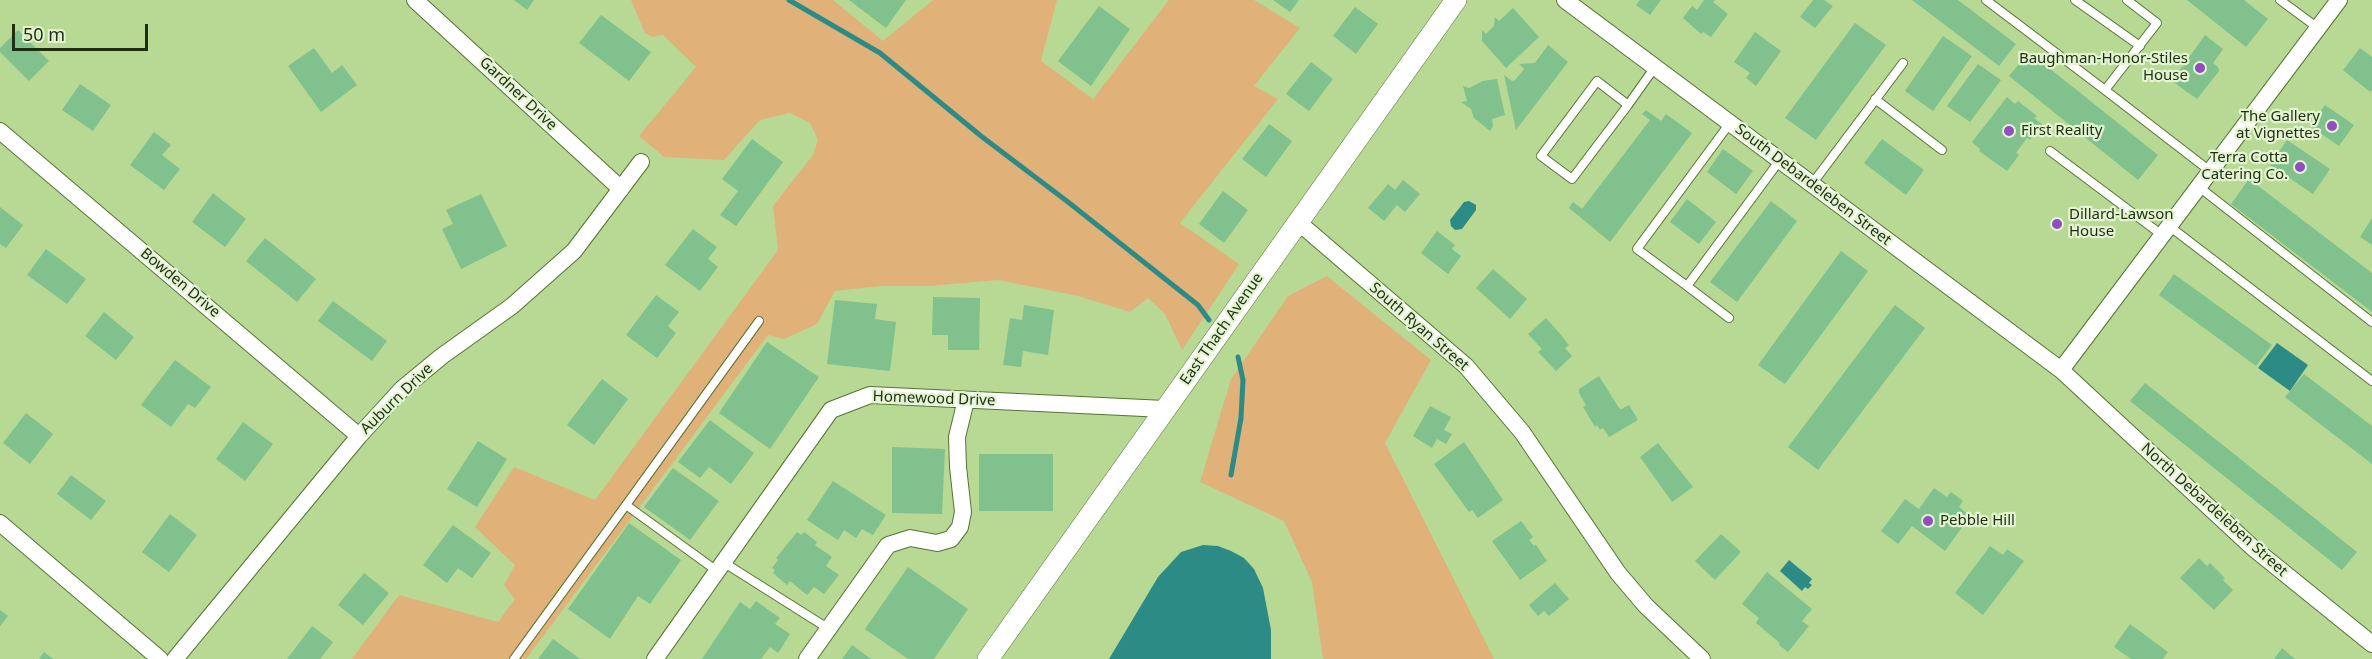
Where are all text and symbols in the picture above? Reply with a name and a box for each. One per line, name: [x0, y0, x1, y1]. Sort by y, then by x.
scale bar: [15, 12, 152, 50]
text: 50 m: [23, 22, 65, 46]
place label: Baughman-Honor-Stiles House: [2019, 50, 2188, 85]
street label: Gardner Drive: [476, 54, 560, 134]
marker: Baughman-Honor-Stiles House: [2193, 61, 2207, 75]
place label: The Gallery at Vignettes: [2236, 108, 2320, 143]
marker: The Gallery at Vignettes: [2325, 119, 2339, 133]
street label: South Debardeleben Street: [1731, 120, 1895, 250]
place label: First Reality: [2021, 122, 2102, 140]
marker: First Reality: [2002, 124, 2016, 138]
place label: Terra Cotta Catering Co.: [2201, 149, 2288, 184]
marker: Terra Cotta Catering Co.: [2293, 160, 2307, 174]
place label: Dillard-Lawson House: [2069, 206, 2174, 241]
marker: Dillard-Lawson House: [2050, 217, 2064, 231]
street label: Bowden Drive: [137, 245, 223, 321]
street label: East Thach Avenue: [1177, 270, 1267, 388]
street label: South Ryan Street: [1366, 279, 1472, 375]
street label: Auburn Drive: [357, 360, 437, 438]
street label: Homewood Drive: [872, 388, 996, 410]
street label: North Debardeleben Street: [2137, 439, 2291, 581]
place label: Pebble Hill: [1940, 512, 2015, 530]
marker: Pebble Hill: [1921, 514, 1935, 528]

